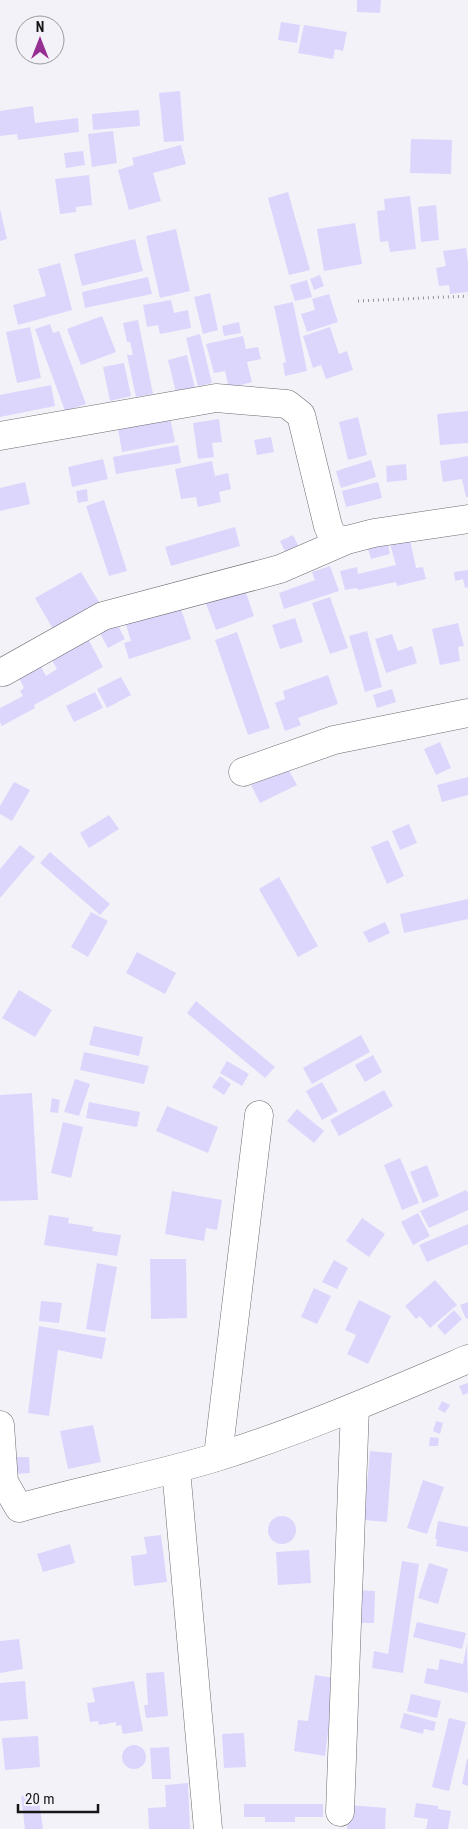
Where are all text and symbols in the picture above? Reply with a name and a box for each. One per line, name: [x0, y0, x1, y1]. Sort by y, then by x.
north arrow: [15, 15, 65, 65]
text: N: [36, 19, 44, 35]
scale bar: [18, 1782, 98, 1814]
text: 20 m: [25, 1790, 55, 1808]

